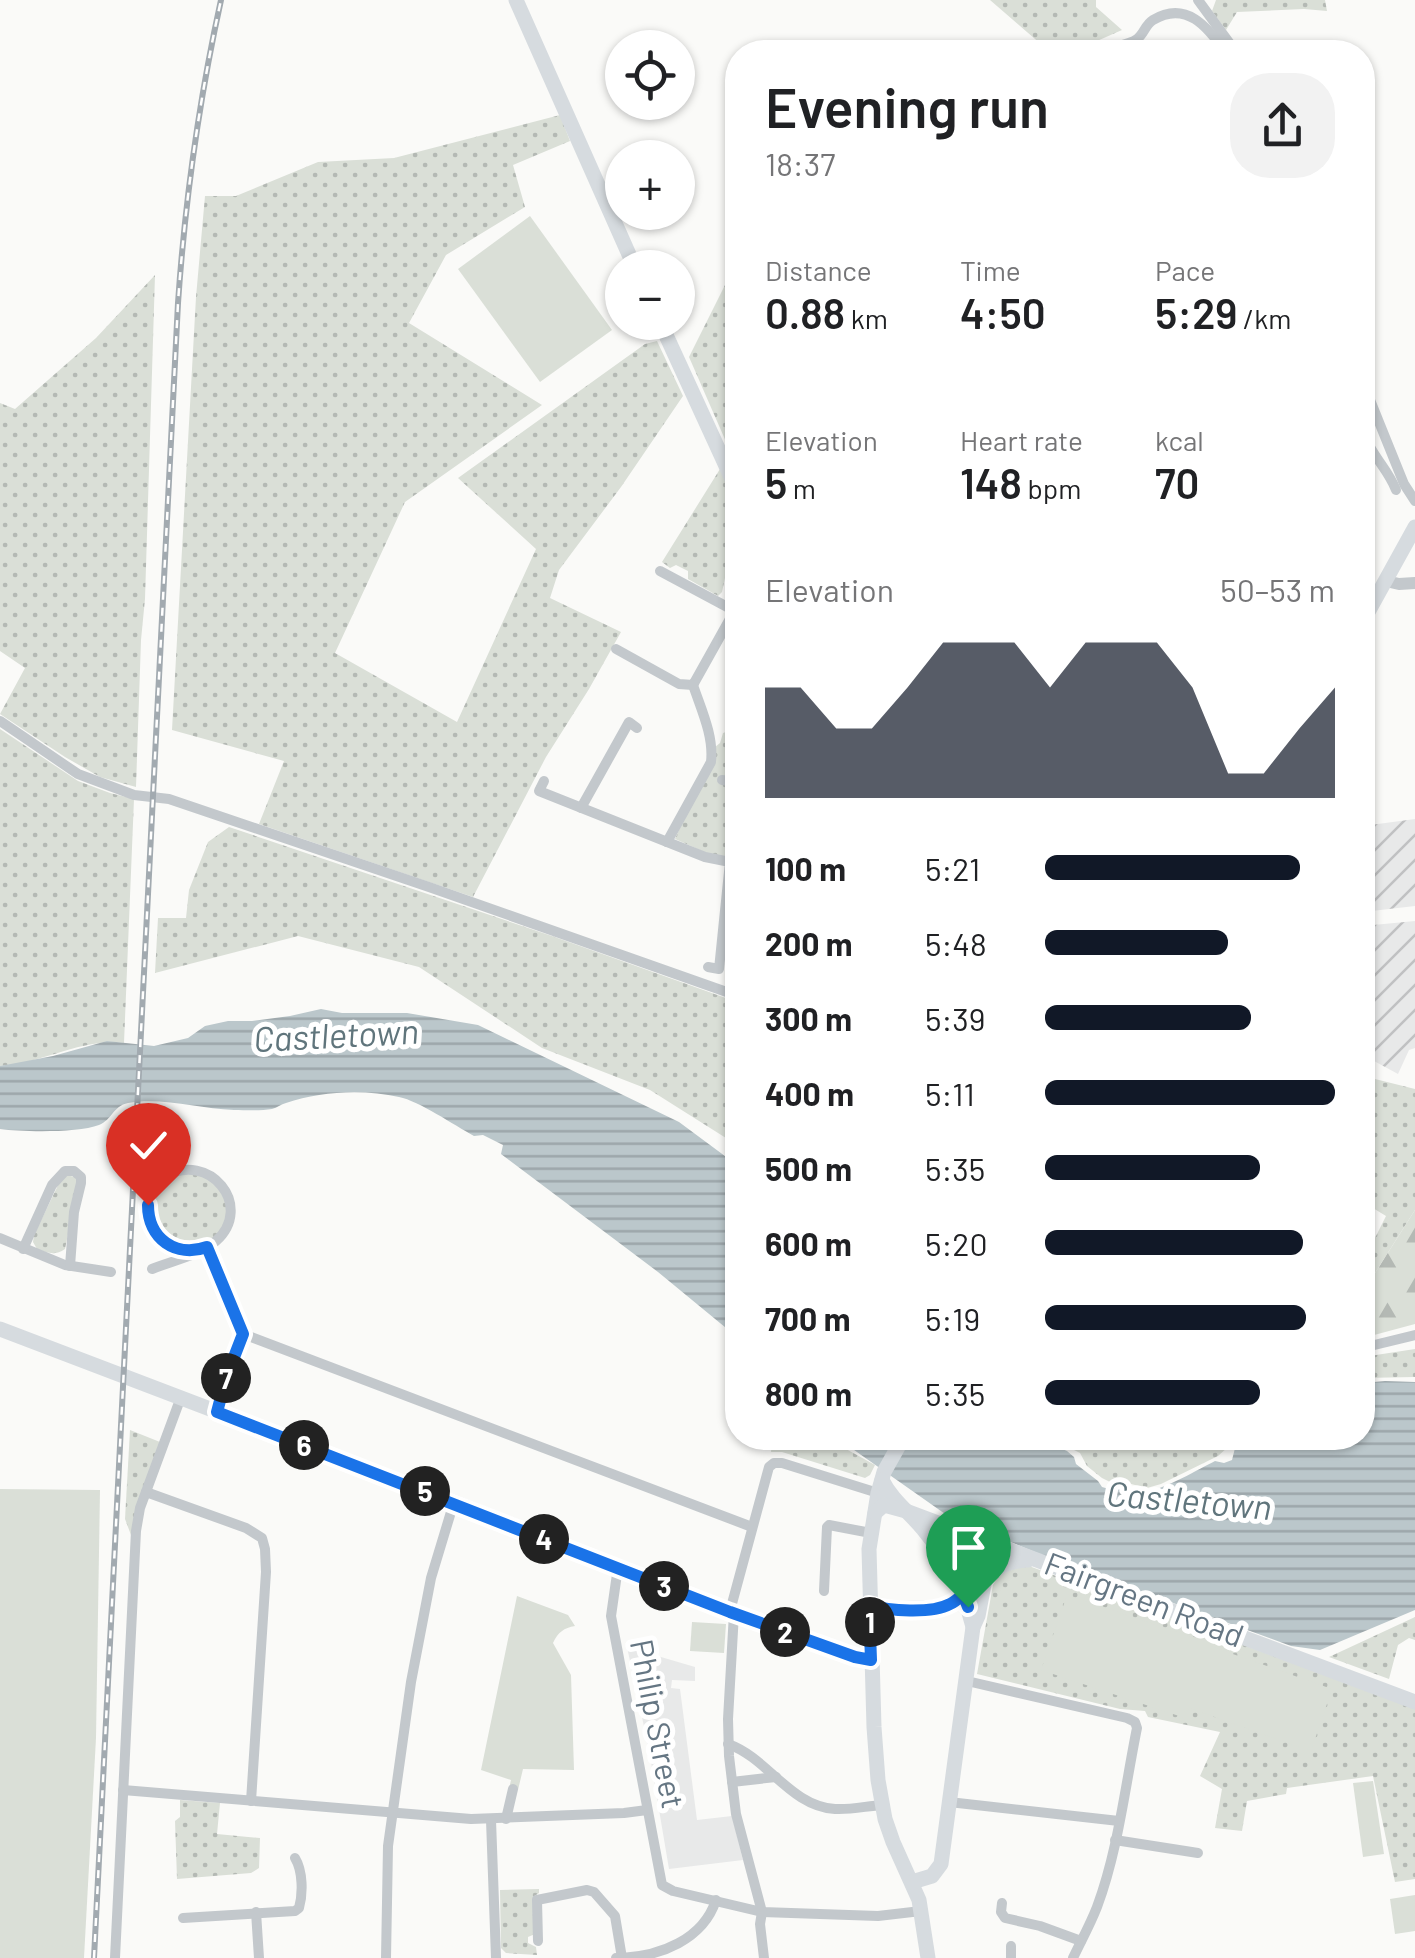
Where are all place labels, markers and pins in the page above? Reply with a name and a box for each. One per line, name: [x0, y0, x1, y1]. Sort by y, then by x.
pin: [106, 1103, 191, 1206]
pin: 7: [201, 1353, 251, 1403]
pin: 6: [279, 1420, 329, 1470]
pin: 5: [400, 1466, 450, 1516]
pin: [926, 1505, 1011, 1608]
pin: 4: [519, 1514, 569, 1564]
pin: 3: [639, 1561, 689, 1611]
pin: 1: [845, 1597, 895, 1647]
pin: 2: [760, 1607, 810, 1657]

